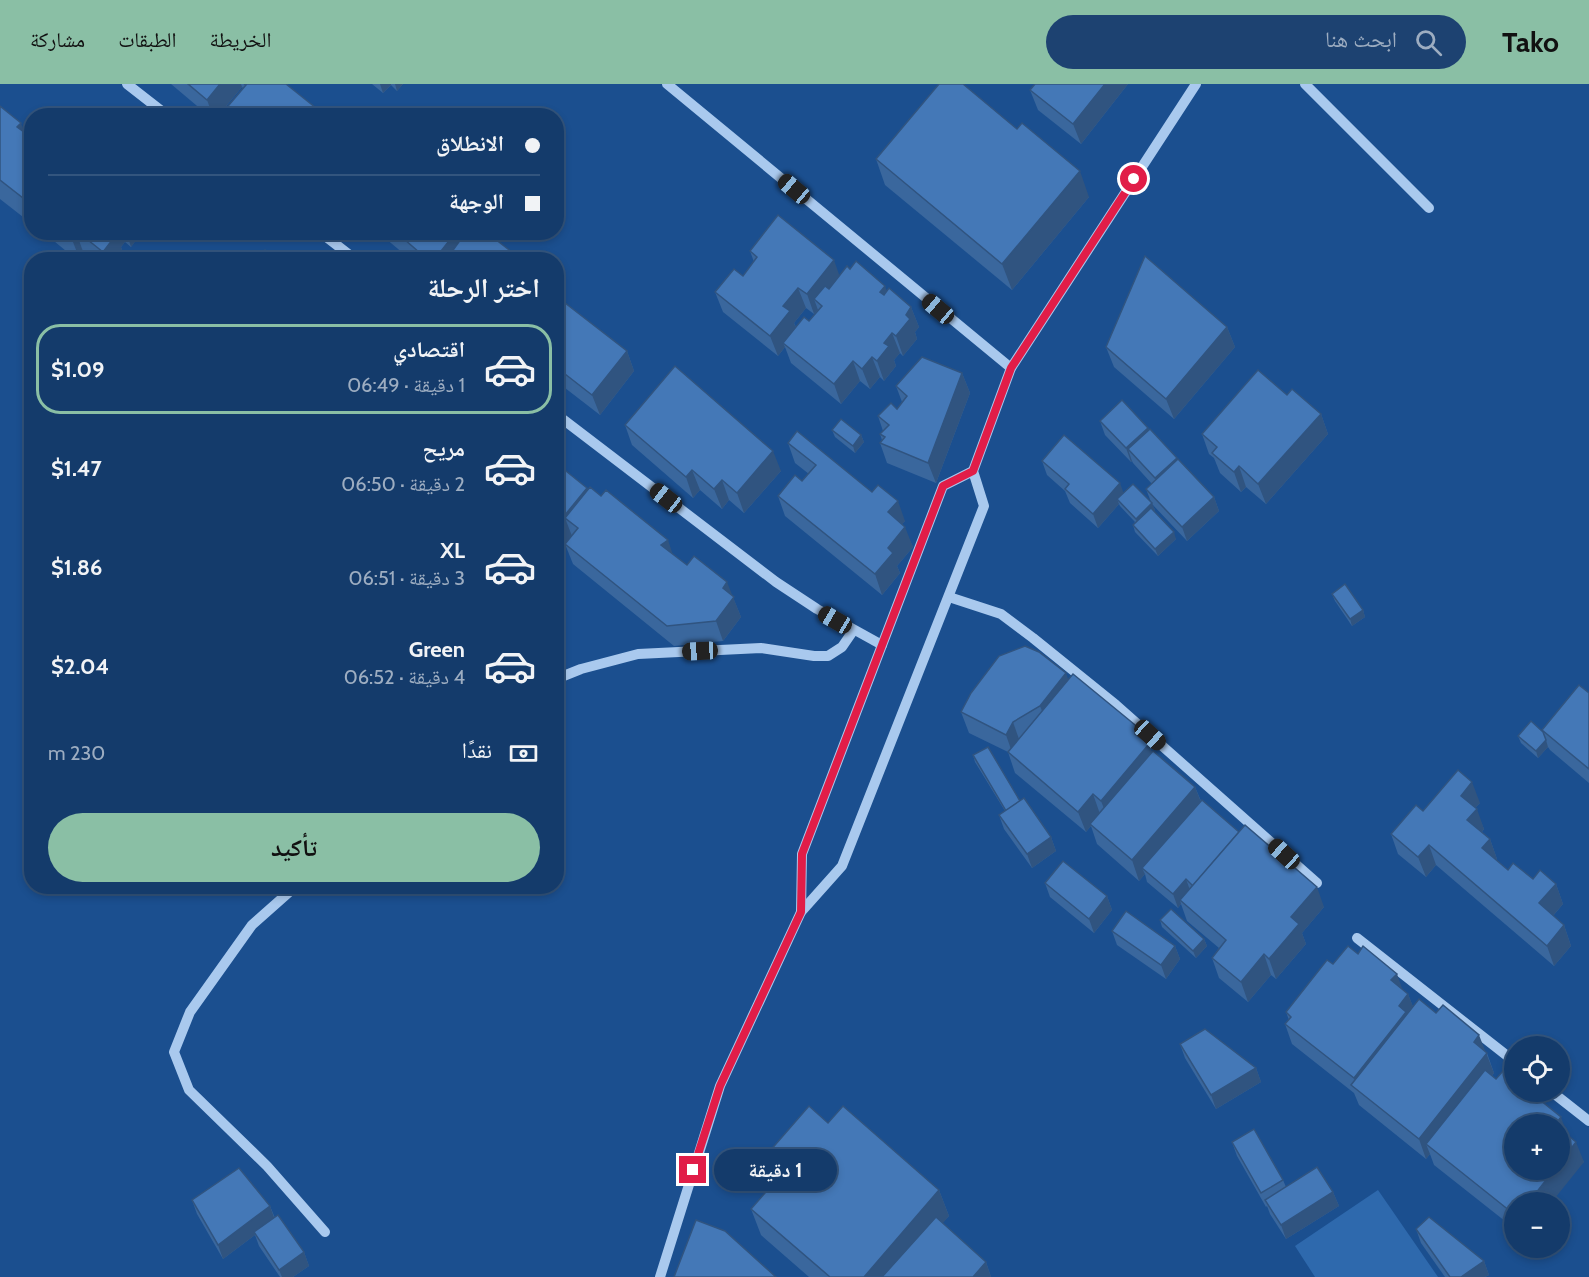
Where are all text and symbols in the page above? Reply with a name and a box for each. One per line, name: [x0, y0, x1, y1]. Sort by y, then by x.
search box: [1046, 15, 1466, 69]
text: Tako: [1502, 25, 1559, 59]
text: ابحث هنا: [1325, 26, 1397, 53]
icon: search: [1412, 26, 1445, 59]
text: مشاركة: [30, 27, 85, 52]
text: الطبقات: [118, 27, 177, 52]
text: الخريطة: [210, 27, 271, 52]
text: الانطلاق: [436, 130, 504, 157]
route start: [1120, 165, 1147, 192]
car: [774, 171, 814, 207]
text: الوجهة: [449, 188, 504, 215]
text: اختر الرحلة: [427, 271, 540, 304]
car: [918, 291, 958, 327]
text: اقتصادي: [393, 336, 465, 363]
icon: car: [483, 342, 537, 396]
text: $1.09: [51, 356, 104, 383]
text: 1 دقيقة · 06:49: [347, 373, 465, 397]
text: مريح: [422, 435, 465, 462]
icon: car: [483, 441, 537, 495]
text: $1.47: [51, 455, 102, 482]
text: 2 دقيقة · 06:50: [341, 472, 465, 496]
car: [646, 480, 686, 516]
text: XL: [440, 537, 465, 564]
icon: car: [483, 540, 537, 594]
text: $1.86: [51, 554, 102, 581]
text: 3 دقيقة · 06:51: [348, 566, 465, 590]
car: [815, 603, 855, 637]
text: Green: [409, 636, 465, 663]
icon: car: [483, 639, 537, 693]
car: [682, 641, 718, 661]
text: $2.04: [51, 653, 109, 680]
text: 4 دقيقة · 06:52: [344, 665, 465, 689]
car: [1131, 716, 1169, 754]
text: نقدًا: [462, 737, 492, 764]
icon: cash: [507, 737, 540, 770]
text: 230 m: [48, 741, 105, 765]
button: تأكيد: [48, 813, 540, 882]
car: [1265, 835, 1303, 873]
map controls: [1504, 1036, 1570, 1258]
button: locate: [1504, 1036, 1570, 1102]
button: +: [1504, 1114, 1570, 1180]
callout: 1 دقيقة: [714, 1149, 837, 1191]
route end: [679, 1156, 706, 1183]
text: 1 دقيقة: [749, 1158, 802, 1182]
button: −: [1504, 1192, 1570, 1258]

